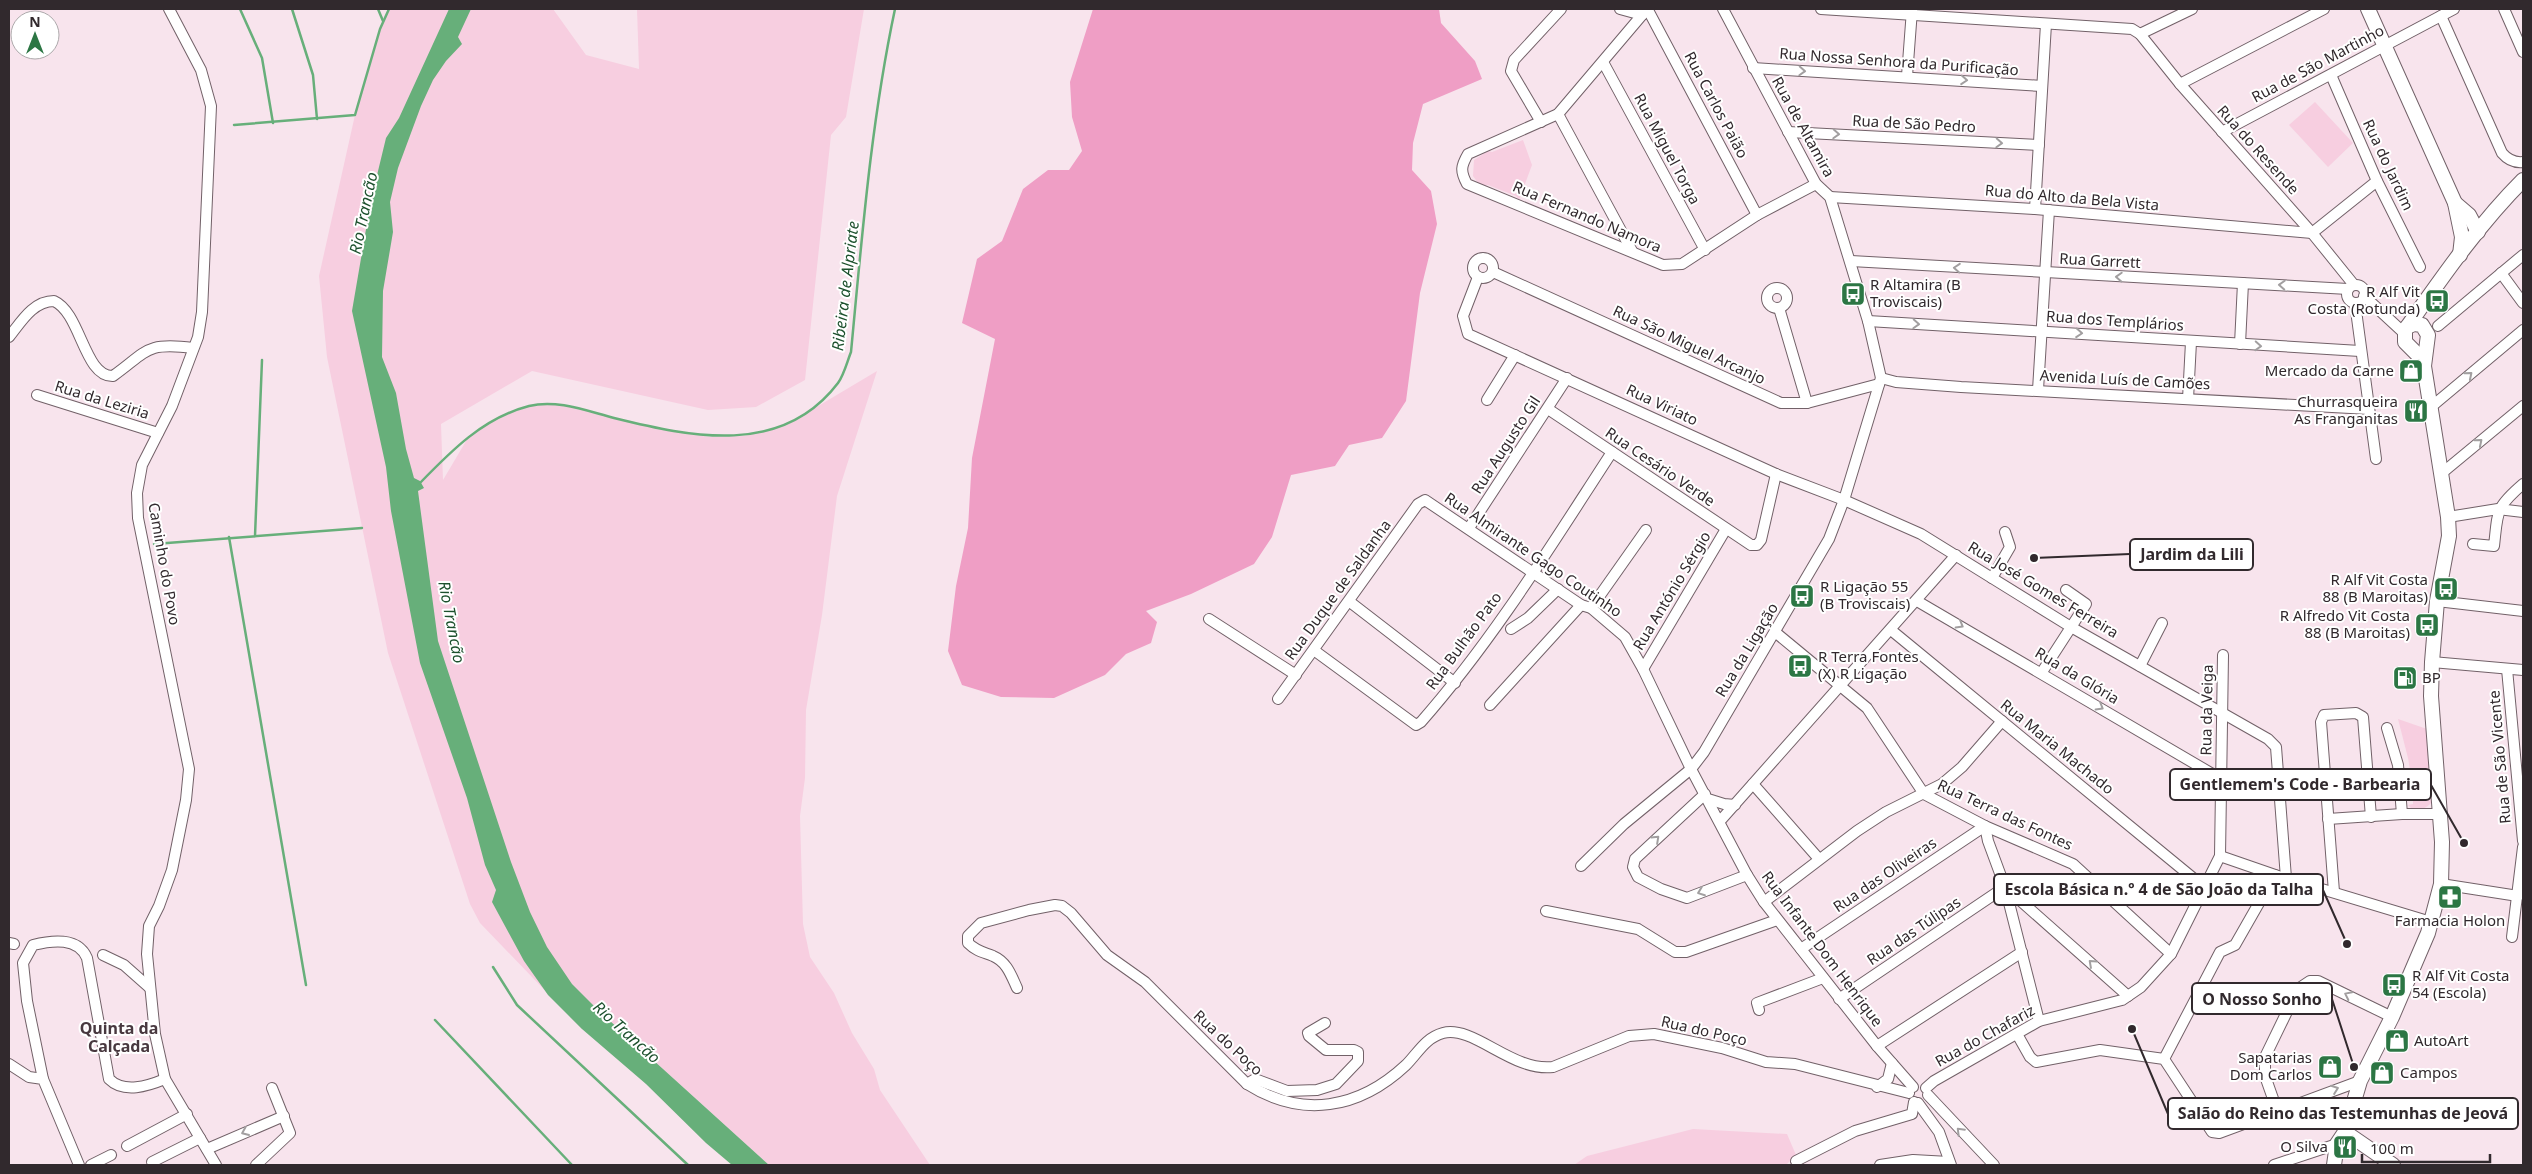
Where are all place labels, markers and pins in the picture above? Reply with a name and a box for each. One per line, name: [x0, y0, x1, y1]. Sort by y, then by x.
place label: R Altamira (B Troviscais): [1870, 274, 1961, 311]
bus stop icon: R Altamira (B Troviscais): [1840, 281, 1866, 307]
place label: R Alf Vit Costa (Rotunda): [2308, 281, 2421, 318]
bus stop icon: R Alf Vit Costa (Rotunda): [2424, 288, 2450, 314]
shop icon: Mercado da Carne: [2398, 358, 2424, 384]
place label: Mercado da Carne: [2265, 360, 2394, 380]
place label: Churrasqueira As Franganitas: [2294, 391, 2398, 428]
restaurant icon: Churrasqueira As Franganitas: [2403, 398, 2429, 424]
callout: Jardim da Lili: [2130, 539, 2253, 570]
place label: R Alf Vit Costa 88 (B Maroitas): [2322, 569, 2428, 606]
place label: R Ligação 55 (B Troviscais): [1820, 576, 1910, 613]
bus stop icon: R Alf Vit Costa 88 (B Maroitas): [2433, 576, 2459, 602]
bus stop icon: R Ligação 55 (B Troviscais): [1789, 583, 1815, 609]
place label: R Alfredo Vit Costa 88 (B Maroitas): [2280, 605, 2410, 642]
bus stop icon: R Alfredo Vit Costa 88 (B Maroitas): [2414, 612, 2440, 638]
place label: R Terra Fontes (X) R Ligação: [1818, 646, 1919, 683]
bus stop icon: R Terra Fontes (X) R Ligação: [1787, 653, 1813, 679]
fuel station icon: BP: [2392, 665, 2418, 691]
place label: BP: [2422, 667, 2441, 687]
callout: Gentlemem's Code - Barbearia: [2170, 769, 2431, 800]
callout: Escola Básica n.º 4 de São João da Talha: [1994, 874, 2323, 905]
pharmacy icon: Farmacia Holon: [2437, 884, 2463, 910]
place label: Farmacia Holon: [2395, 910, 2505, 930]
place label: R Alf Vit Costa 54 (Escola): [2412, 965, 2510, 1002]
bus stop icon: R Alf Vit Costa 54 (Escola): [2381, 972, 2407, 998]
callout: O Nosso Sonho: [2192, 983, 2332, 1014]
shop icon: AutoArt: [2384, 1028, 2410, 1054]
place label: AutoArt: [2414, 1030, 2469, 1050]
place label: Sapatarias Dom Carlos: [2230, 1047, 2312, 1084]
shop icon: Sapatarias Dom Carlos: [2317, 1054, 2343, 1080]
shop icon: Campos: [2369, 1060, 2395, 1086]
place label: Campos: [2400, 1062, 2457, 1082]
callout: Salão do Reino das Testemunhas de Jeová: [2168, 1098, 2518, 1129]
restaurant icon: O Silva: [2332, 1134, 2358, 1160]
place label: O Silva: [2280, 1136, 2328, 1156]

